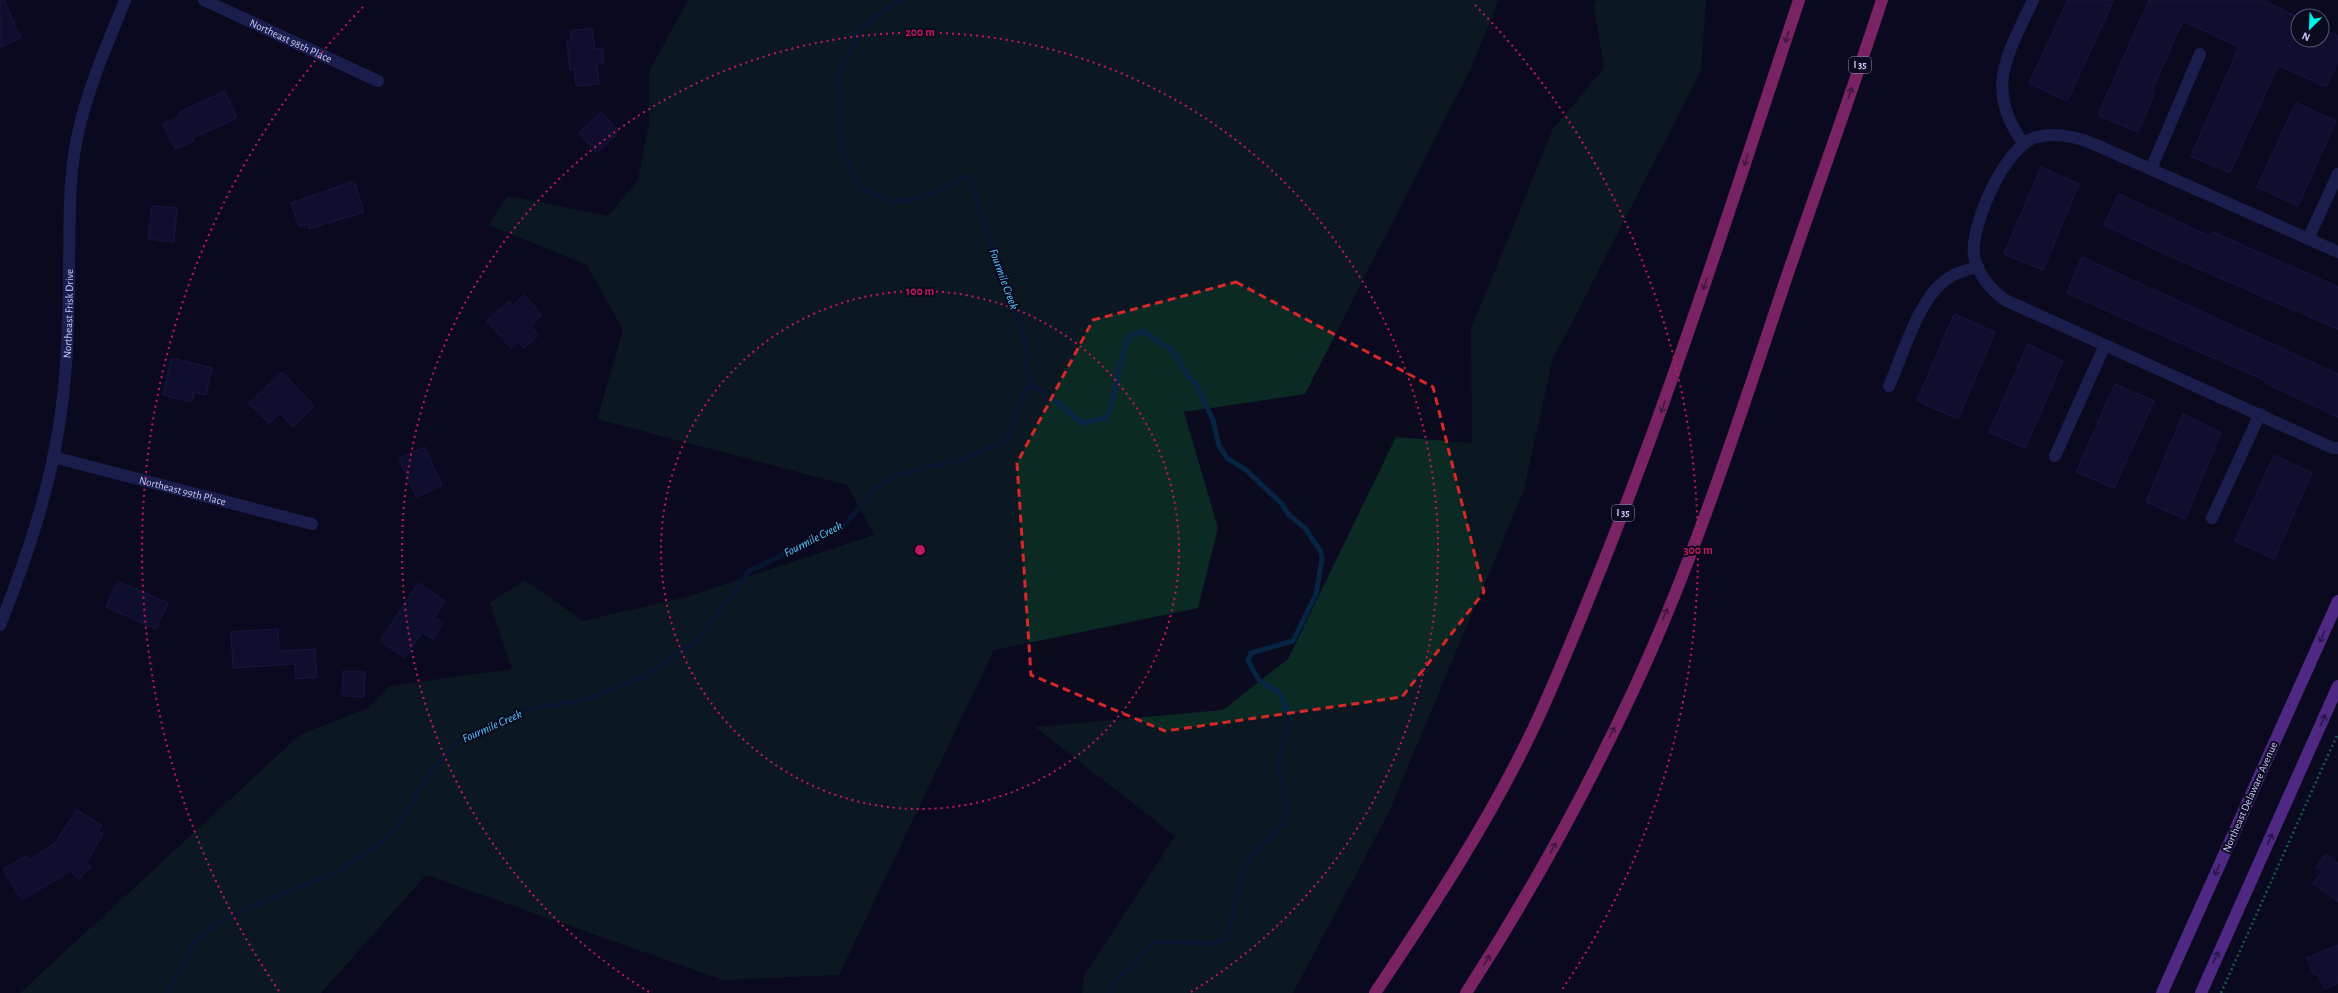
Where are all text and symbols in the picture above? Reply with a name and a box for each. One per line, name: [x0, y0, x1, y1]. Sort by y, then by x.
north arrow: [2290, 8, 2330, 48]
street label: Northeast 98th Place: [248, 17, 334, 64]
text: 200 m: [905, 26, 935, 38]
one-way arrow: [1783, 30, 1790, 43]
text: N: [2300, 30, 2312, 43]
road number: I 35: [1849, 57, 1871, 73]
one-way arrow: [1847, 87, 1854, 100]
one-way arrow: [1742, 154, 1749, 167]
water label: Fourmile Creek: [987, 247, 1021, 311]
street label: Northeast Frisk Drive: [61, 269, 74, 359]
one-way arrow: [1701, 277, 1708, 290]
text: 100 m: [906, 285, 934, 297]
one-way arrow: [1658, 400, 1666, 412]
street label: Northeast 99th Place: [138, 474, 227, 507]
road number: I 35: [1612, 505, 1634, 521]
water label: Fourmile Creek: [782, 519, 845, 559]
centre of rings: [913, 543, 927, 557]
text: 300 m: [1683, 544, 1713, 556]
one-way arrow: [1662, 608, 1670, 620]
one-way arrow: [2318, 631, 2325, 643]
water label: Fourmile Creek: [460, 707, 524, 744]
one-way arrow: [2319, 714, 2327, 726]
one-way arrow: [1609, 727, 1616, 739]
street label: Northeast Delaware Avenue: [2221, 740, 2279, 854]
one-way arrow: [2266, 833, 2274, 845]
one-way arrow: [1549, 842, 1557, 854]
one-way arrow: [2213, 864, 2220, 876]
one-way arrow: [2213, 952, 2221, 964]
one-way arrow: [1483, 955, 1491, 966]

